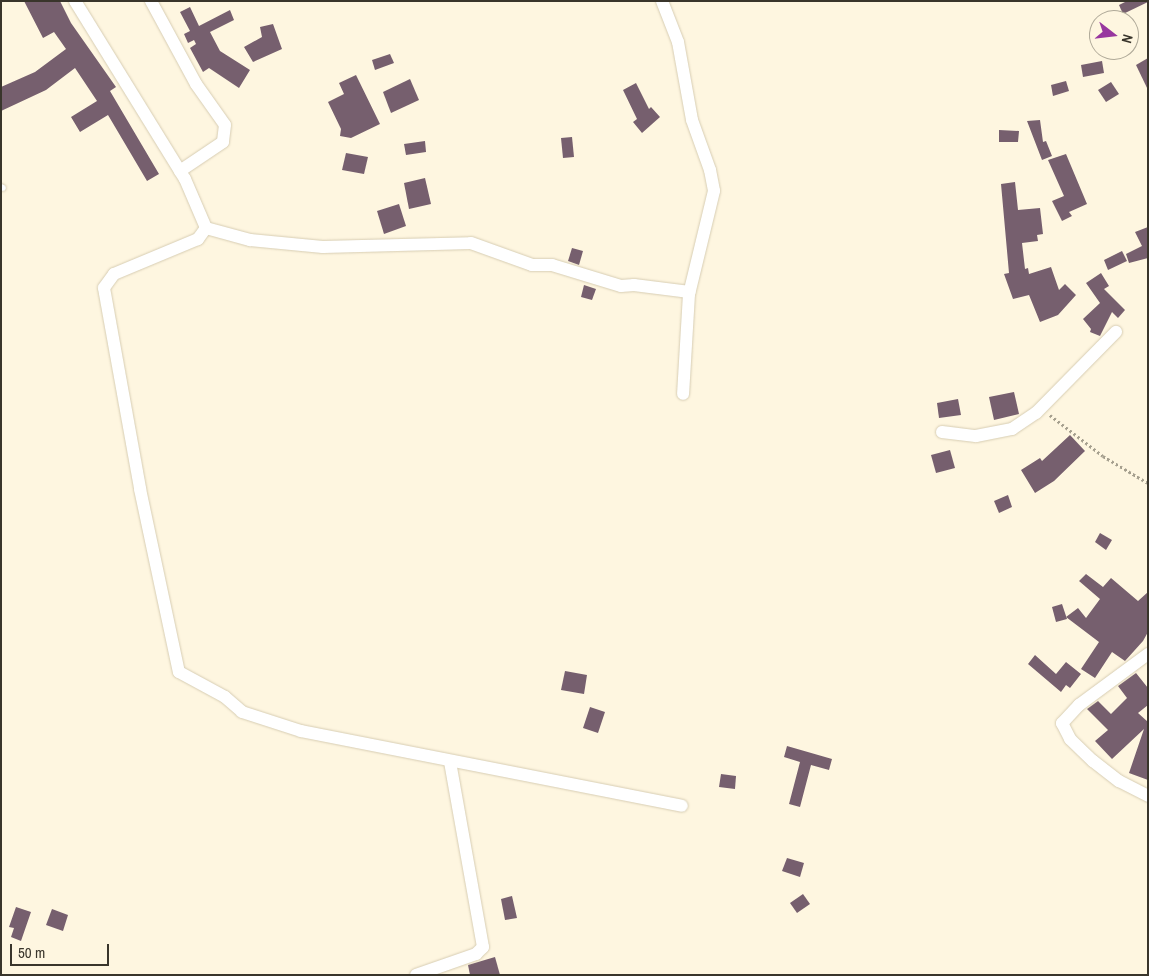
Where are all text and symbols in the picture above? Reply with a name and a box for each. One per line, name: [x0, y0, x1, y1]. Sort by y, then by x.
north arrow: [1089, 10, 1139, 60]
text: N: [1118, 32, 1137, 45]
scale bar: [12, 934, 111, 966]
text: 50 m: [18, 942, 45, 963]

